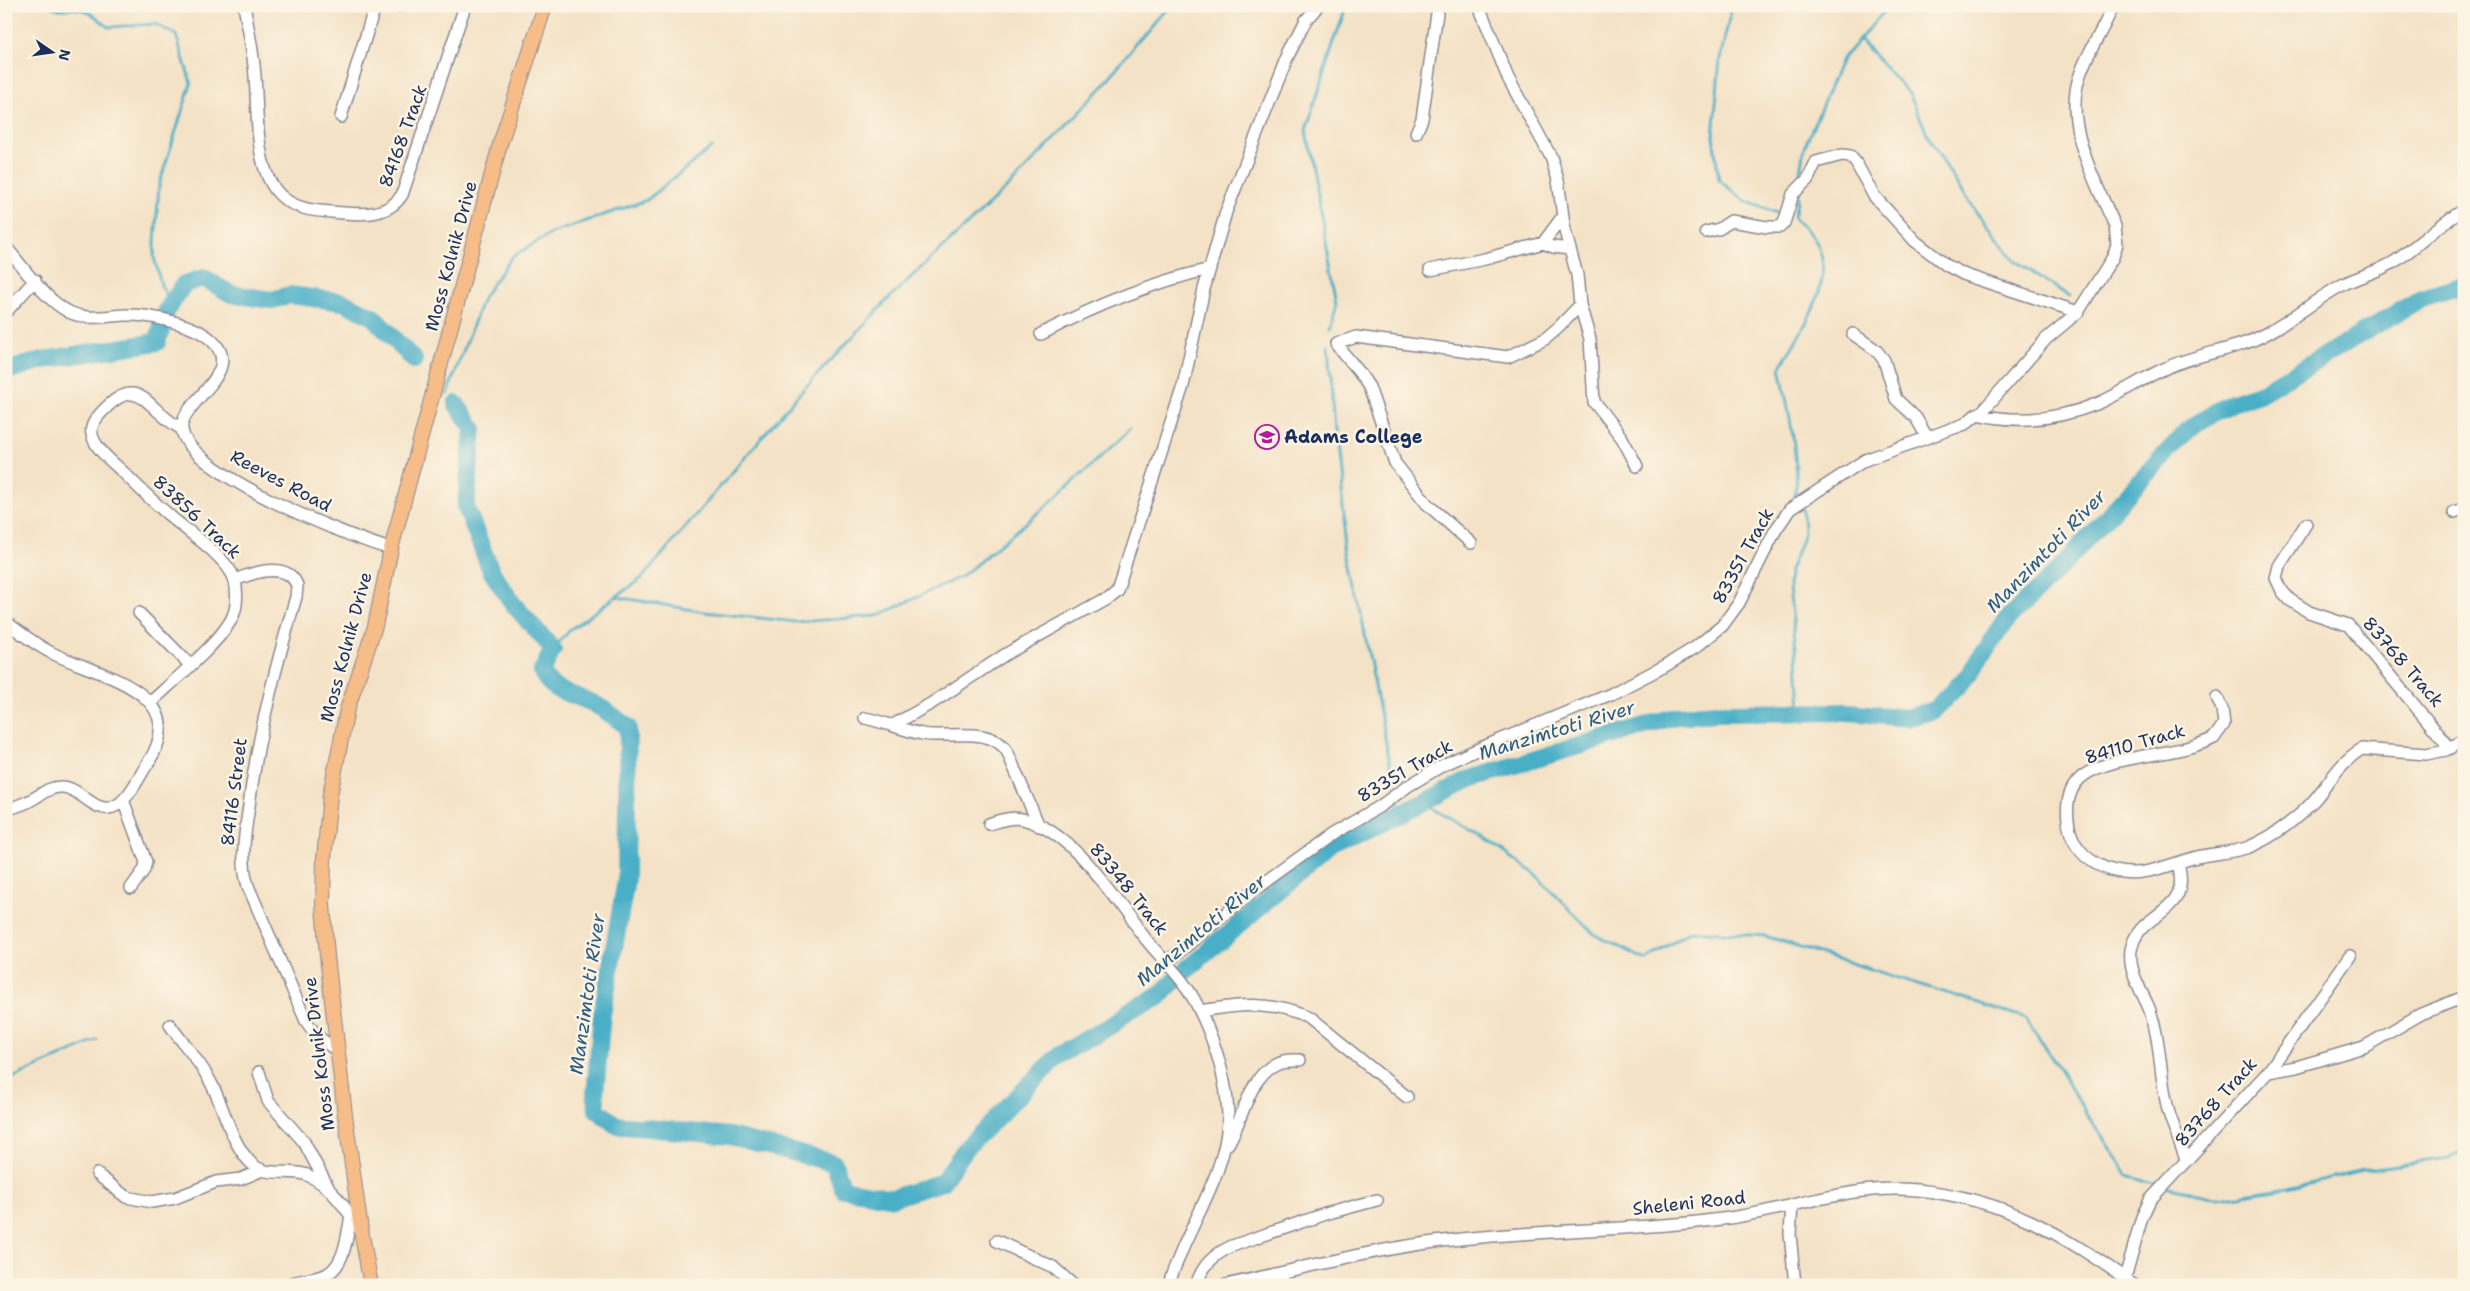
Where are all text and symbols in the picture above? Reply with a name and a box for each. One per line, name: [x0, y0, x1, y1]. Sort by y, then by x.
north arrow: [28, 28, 78, 78]
text: N: [55, 47, 75, 62]
street label: 84168 Track: [373, 81, 433, 191]
street label: Moss Kolnik Drive: [419, 178, 483, 334]
school or university icon: Adams College: [1254, 424, 1280, 450]
place label: Adams College: [1284, 425, 1423, 449]
street label: Reeves Road: [226, 444, 336, 518]
street label: 83856 Track: [148, 470, 246, 564]
water label: Manzimtoti River: [1981, 483, 2112, 618]
street label: 83351 Track: [1707, 504, 1779, 608]
street label: Moss Kolnik Drive: [314, 569, 378, 725]
street label: 83768 Track: [2357, 612, 2449, 712]
water label: Manzimtoti River: [1476, 694, 1639, 766]
street label: 84110 Track: [2082, 718, 2188, 770]
street label: 83351 Track: [1353, 734, 1457, 808]
street label: 84116 Street: [215, 736, 253, 848]
street label: 83348 Track: [1084, 838, 1174, 940]
water label: Manzimtoti River: [1131, 868, 1272, 992]
water label: Manzimtoti River: [563, 911, 611, 1076]
street label: Moss Kolnik Drive: [298, 976, 340, 1132]
street label: 83768 Track: [2170, 1052, 2262, 1152]
street label: Sheleni Road: [1631, 1185, 1747, 1221]

